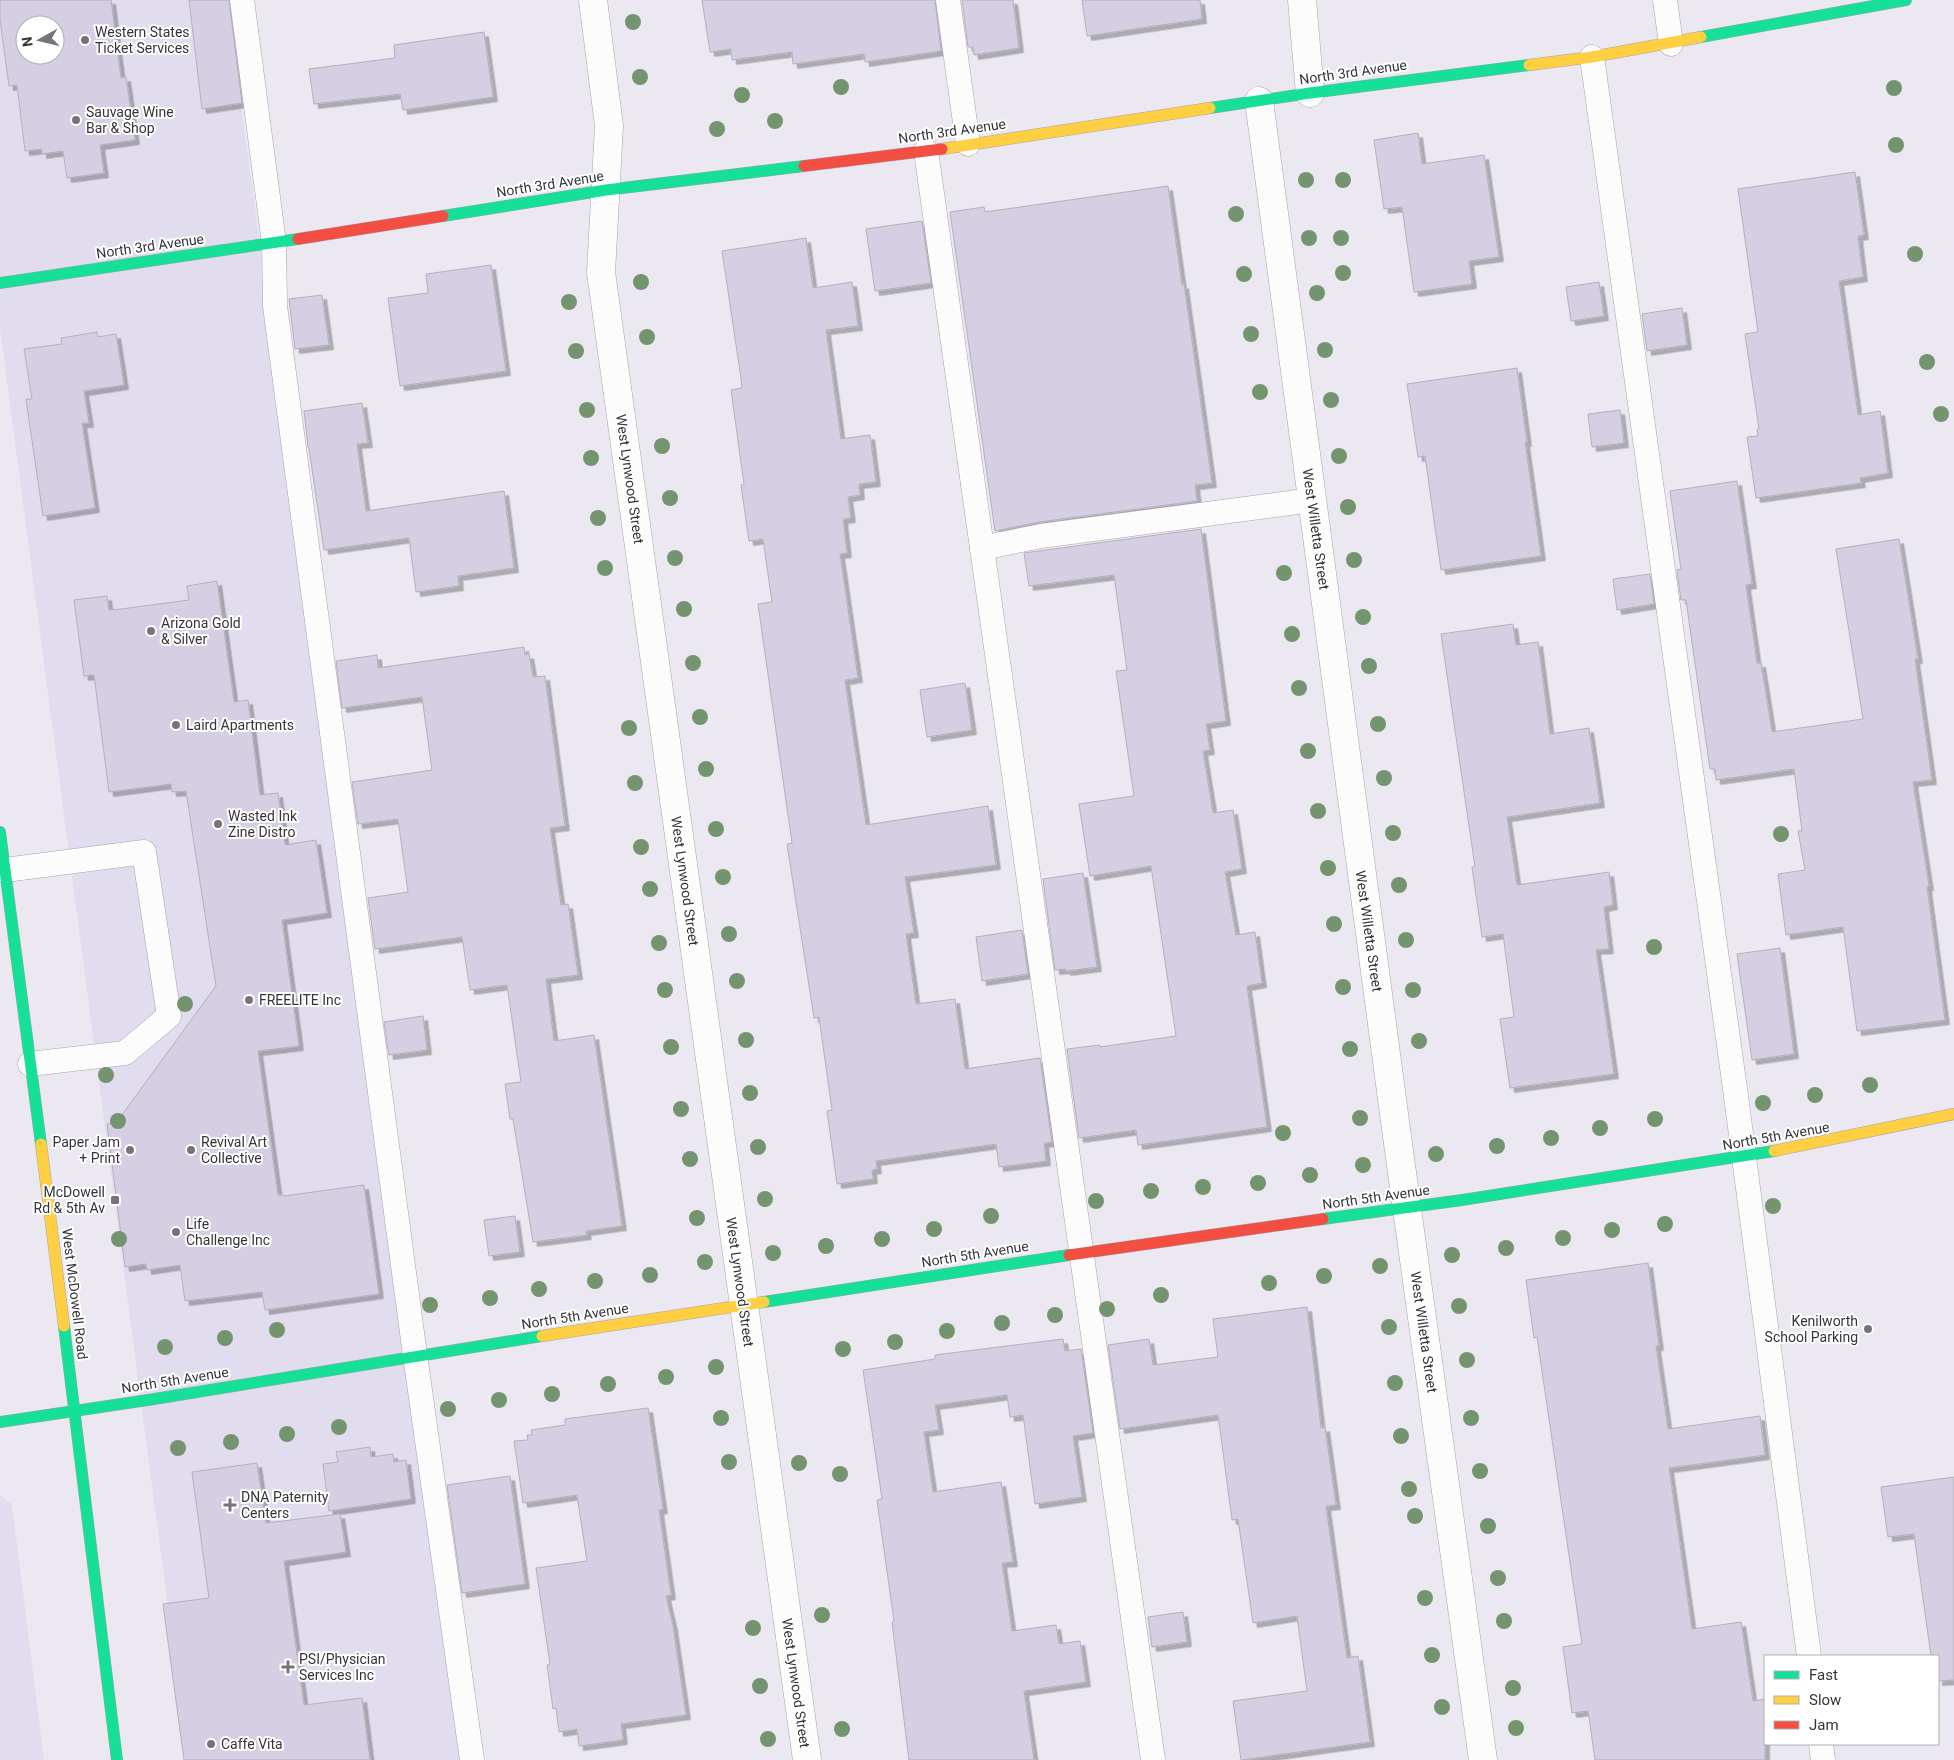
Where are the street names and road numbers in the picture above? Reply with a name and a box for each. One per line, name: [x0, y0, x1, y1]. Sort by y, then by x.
street label: North 3rd Avenue: [1298, 57, 1408, 87]
street label: North 3rd Avenue: [897, 116, 1007, 146]
street label: North 3rd Avenue: [495, 168, 605, 200]
street label: North 3rd Avenue: [95, 231, 205, 261]
street label: West Lynwood Street: [613, 413, 647, 545]
street label: West Willetta Street: [1300, 467, 1332, 591]
street label: West Lynwood Street: [668, 815, 702, 947]
street label: West Willetta Street: [1353, 869, 1385, 993]
street label: North 5th Avenue: [1721, 1119, 1831, 1153]
street label: North 5th Avenue: [1321, 1182, 1431, 1212]
street label: West Lynwood Street: [723, 1216, 757, 1348]
street label: West McDowell Road: [59, 1228, 91, 1360]
street label: North 5th Avenue: [920, 1238, 1030, 1270]
street label: West Willetta Street: [1408, 1270, 1440, 1394]
street label: North 5th Avenue: [520, 1300, 630, 1332]
street label: North 5th Avenue: [120, 1364, 230, 1396]
street label: West Lynwood Street: [779, 1617, 813, 1749]

